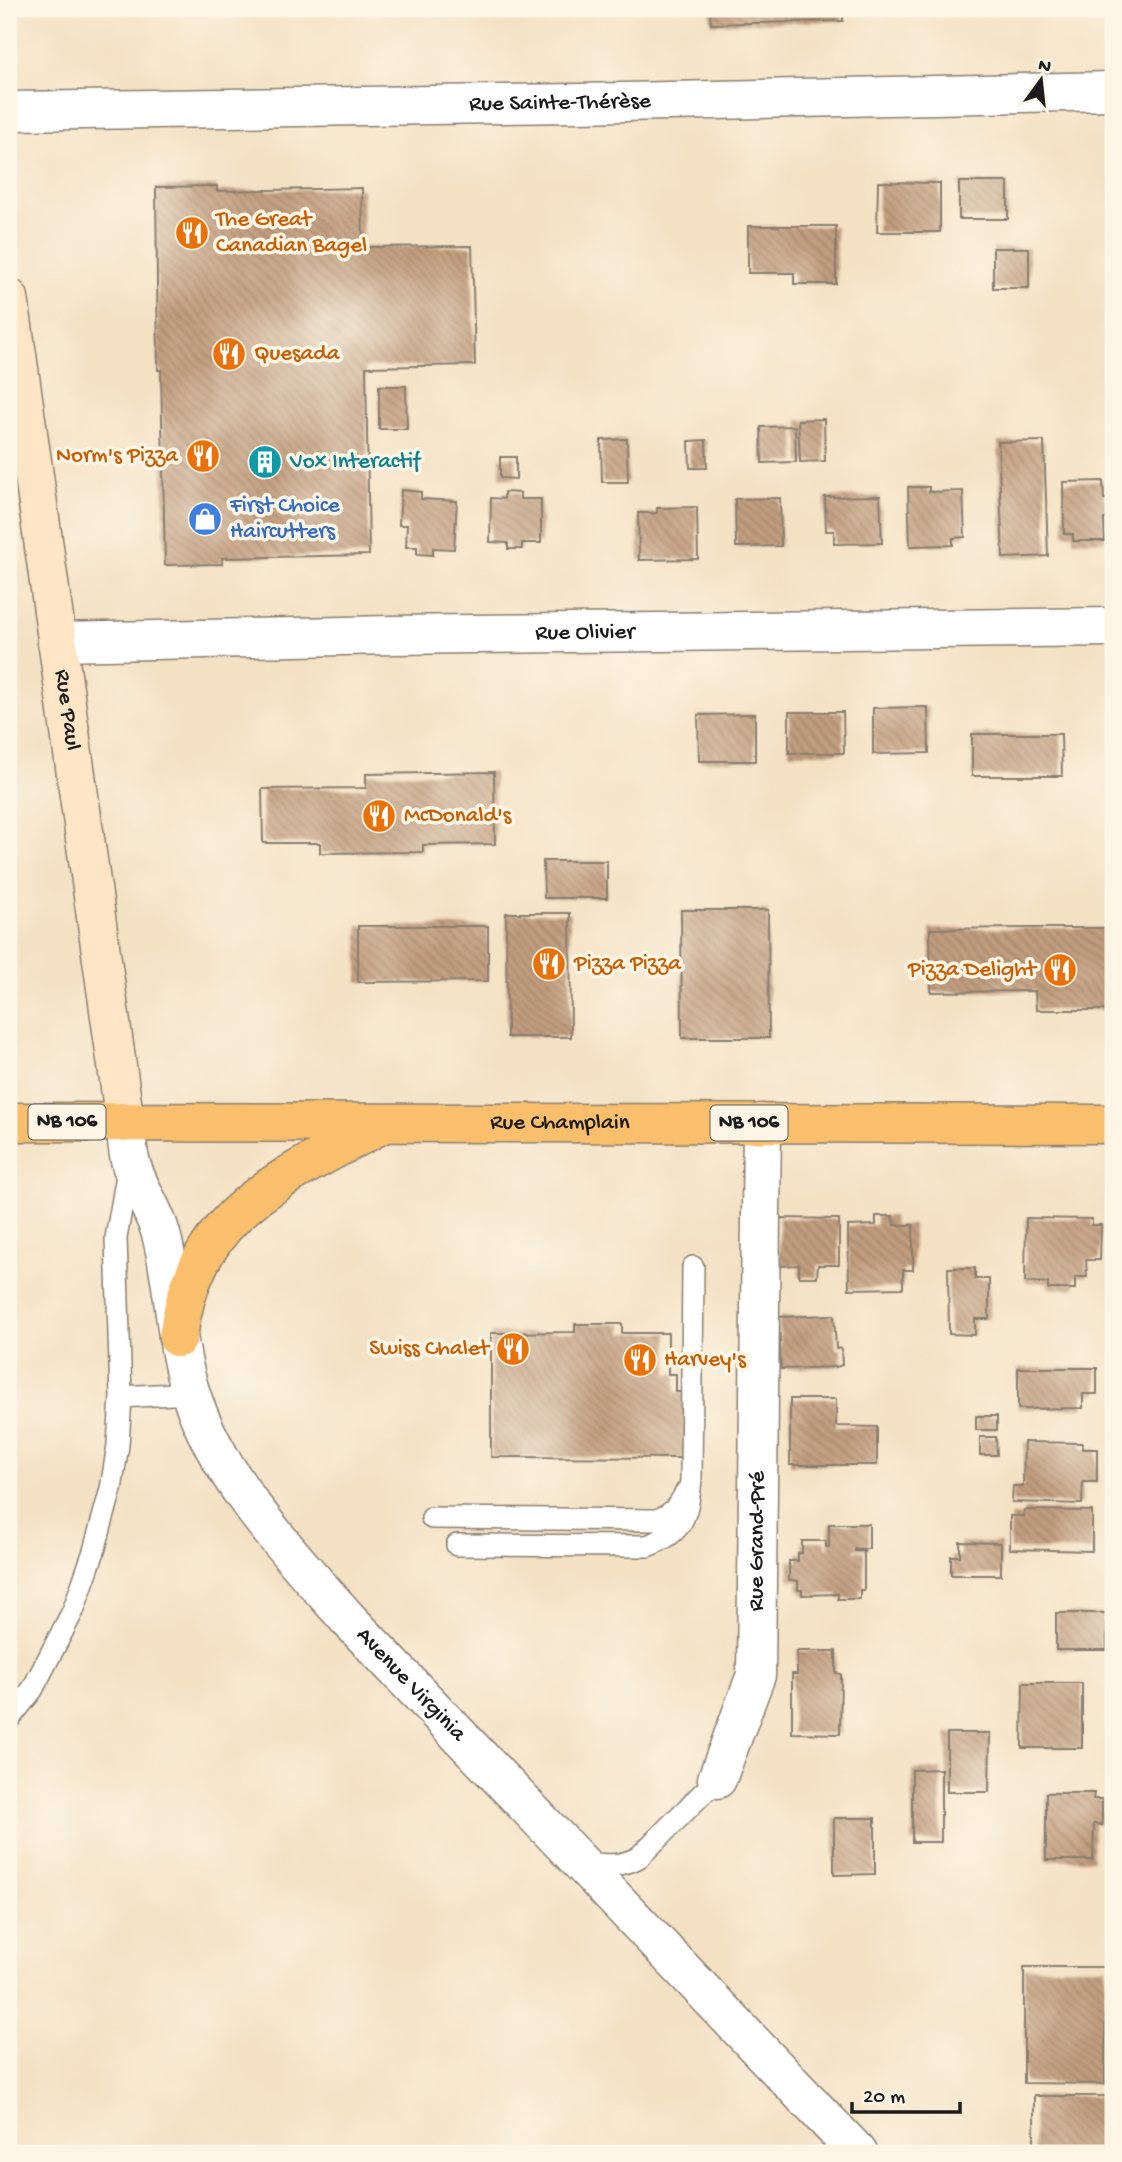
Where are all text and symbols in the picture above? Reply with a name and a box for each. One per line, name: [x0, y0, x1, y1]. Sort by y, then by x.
north arrow: [1006, 46, 1076, 116]
text: N: [1036, 54, 1053, 80]
street label: Rue Sainte-Thérèse: [469, 88, 652, 118]
place label: The Great Canadian Bagel: [214, 207, 367, 260]
restaurant icon: The Great Canadian Bagel: [173, 214, 211, 252]
restaurant icon: Quesada: [210, 335, 248, 373]
place label: Quesada: [254, 341, 341, 368]
restaurant icon: Norm's Pizza: [184, 437, 222, 475]
place label: Norm's Pizza: [56, 443, 179, 470]
building icon: Vox Interactif: [246, 443, 284, 481]
place label: Vox Interactif: [289, 449, 422, 476]
place label: First Choice Haircutters: [229, 493, 341, 546]
shop icon: First Choice Haircutters: [186, 500, 224, 538]
street label: Rue Olivier: [535, 619, 637, 647]
street label: Rue Paul: [48, 668, 86, 752]
restaurant icon: McDonald's: [360, 797, 398, 835]
place label: McDonald's: [404, 803, 512, 830]
restaurant icon: Pizza Pizza: [530, 945, 568, 983]
place label: Pizza Pizza: [573, 951, 682, 978]
restaurant icon: Pizza Delight: [1041, 951, 1079, 989]
place label: Pizza Delight: [907, 957, 1038, 984]
road number: NB 106: [28, 1104, 106, 1140]
road number: NB 106: [710, 1106, 788, 1140]
street label: Rue Champlain: [490, 1109, 630, 1137]
restaurant icon: Swiss Chalet: [494, 1330, 532, 1368]
place label: Swiss Chalet: [369, 1336, 491, 1363]
restaurant icon: Harvey's: [621, 1341, 659, 1379]
place label: Harvey's: [664, 1347, 746, 1374]
street label: Rue Grand-Pré: [743, 1470, 772, 1611]
street label: Avenue Virginia: [350, 1622, 472, 1748]
scale bar: [852, 2071, 961, 2115]
text: 20 m: [863, 2086, 905, 2111]

